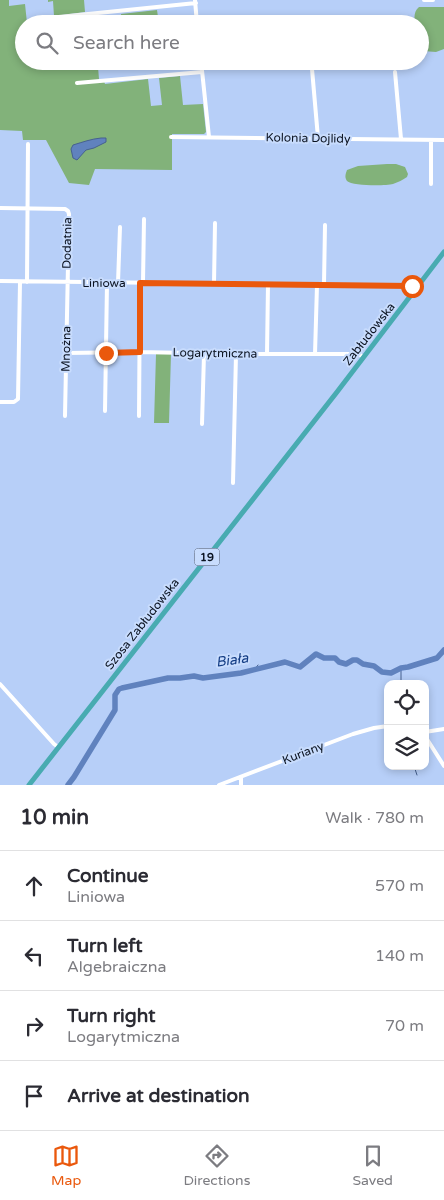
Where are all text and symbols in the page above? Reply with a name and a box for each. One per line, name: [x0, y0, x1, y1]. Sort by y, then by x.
search box: [15, 15, 429, 70]
icon: search: [33, 29, 61, 57]
text: Search here: [73, 32, 180, 54]
street label: Kolonia Dojlidy: [265, 130, 351, 146]
street label: Dodatnia: [60, 217, 74, 269]
route start: [401, 275, 424, 298]
street label: Liniowa: [82, 276, 126, 290]
street label: Zabłudowska: [340, 300, 398, 368]
street label: Mnożna: [59, 326, 73, 372]
route end: [95, 342, 118, 365]
street label: Logarytmiczna: [172, 345, 258, 361]
road number: 19: [194, 548, 220, 566]
street label: Szosa Zabłudowska: [102, 576, 182, 672]
water label: Biała: [215, 649, 250, 671]
map controls: [384, 680, 429, 770]
button: locate: [384, 680, 429, 725]
button: layers: [384, 725, 429, 770]
street label: Kuriany: [280, 739, 326, 767]
text: 10 min: [20, 805, 89, 830]
text: Walk · 780 m: [325, 808, 424, 828]
text: Continue: [67, 865, 149, 887]
icon: ahead: [20, 872, 48, 900]
text: 570 m: [375, 876, 424, 896]
text: Liniowa: [67, 887, 125, 907]
text: Turn left: [67, 935, 143, 957]
icon: left: [20, 942, 48, 970]
text: 140 m: [375, 946, 424, 966]
text: Algebraiczna: [67, 957, 166, 977]
text: Turn right: [67, 1005, 155, 1027]
icon: right: [20, 1012, 48, 1040]
text: 70 m: [385, 1016, 424, 1036]
text: Logarytmiczna: [67, 1027, 180, 1047]
icon: arrive: [20, 1082, 48, 1110]
text: Arrive at destination: [67, 1085, 250, 1107]
tab: Map: [51, 1142, 81, 1189]
tab: Directions: [183, 1142, 250, 1189]
tab: Saved: [352, 1142, 393, 1189]

